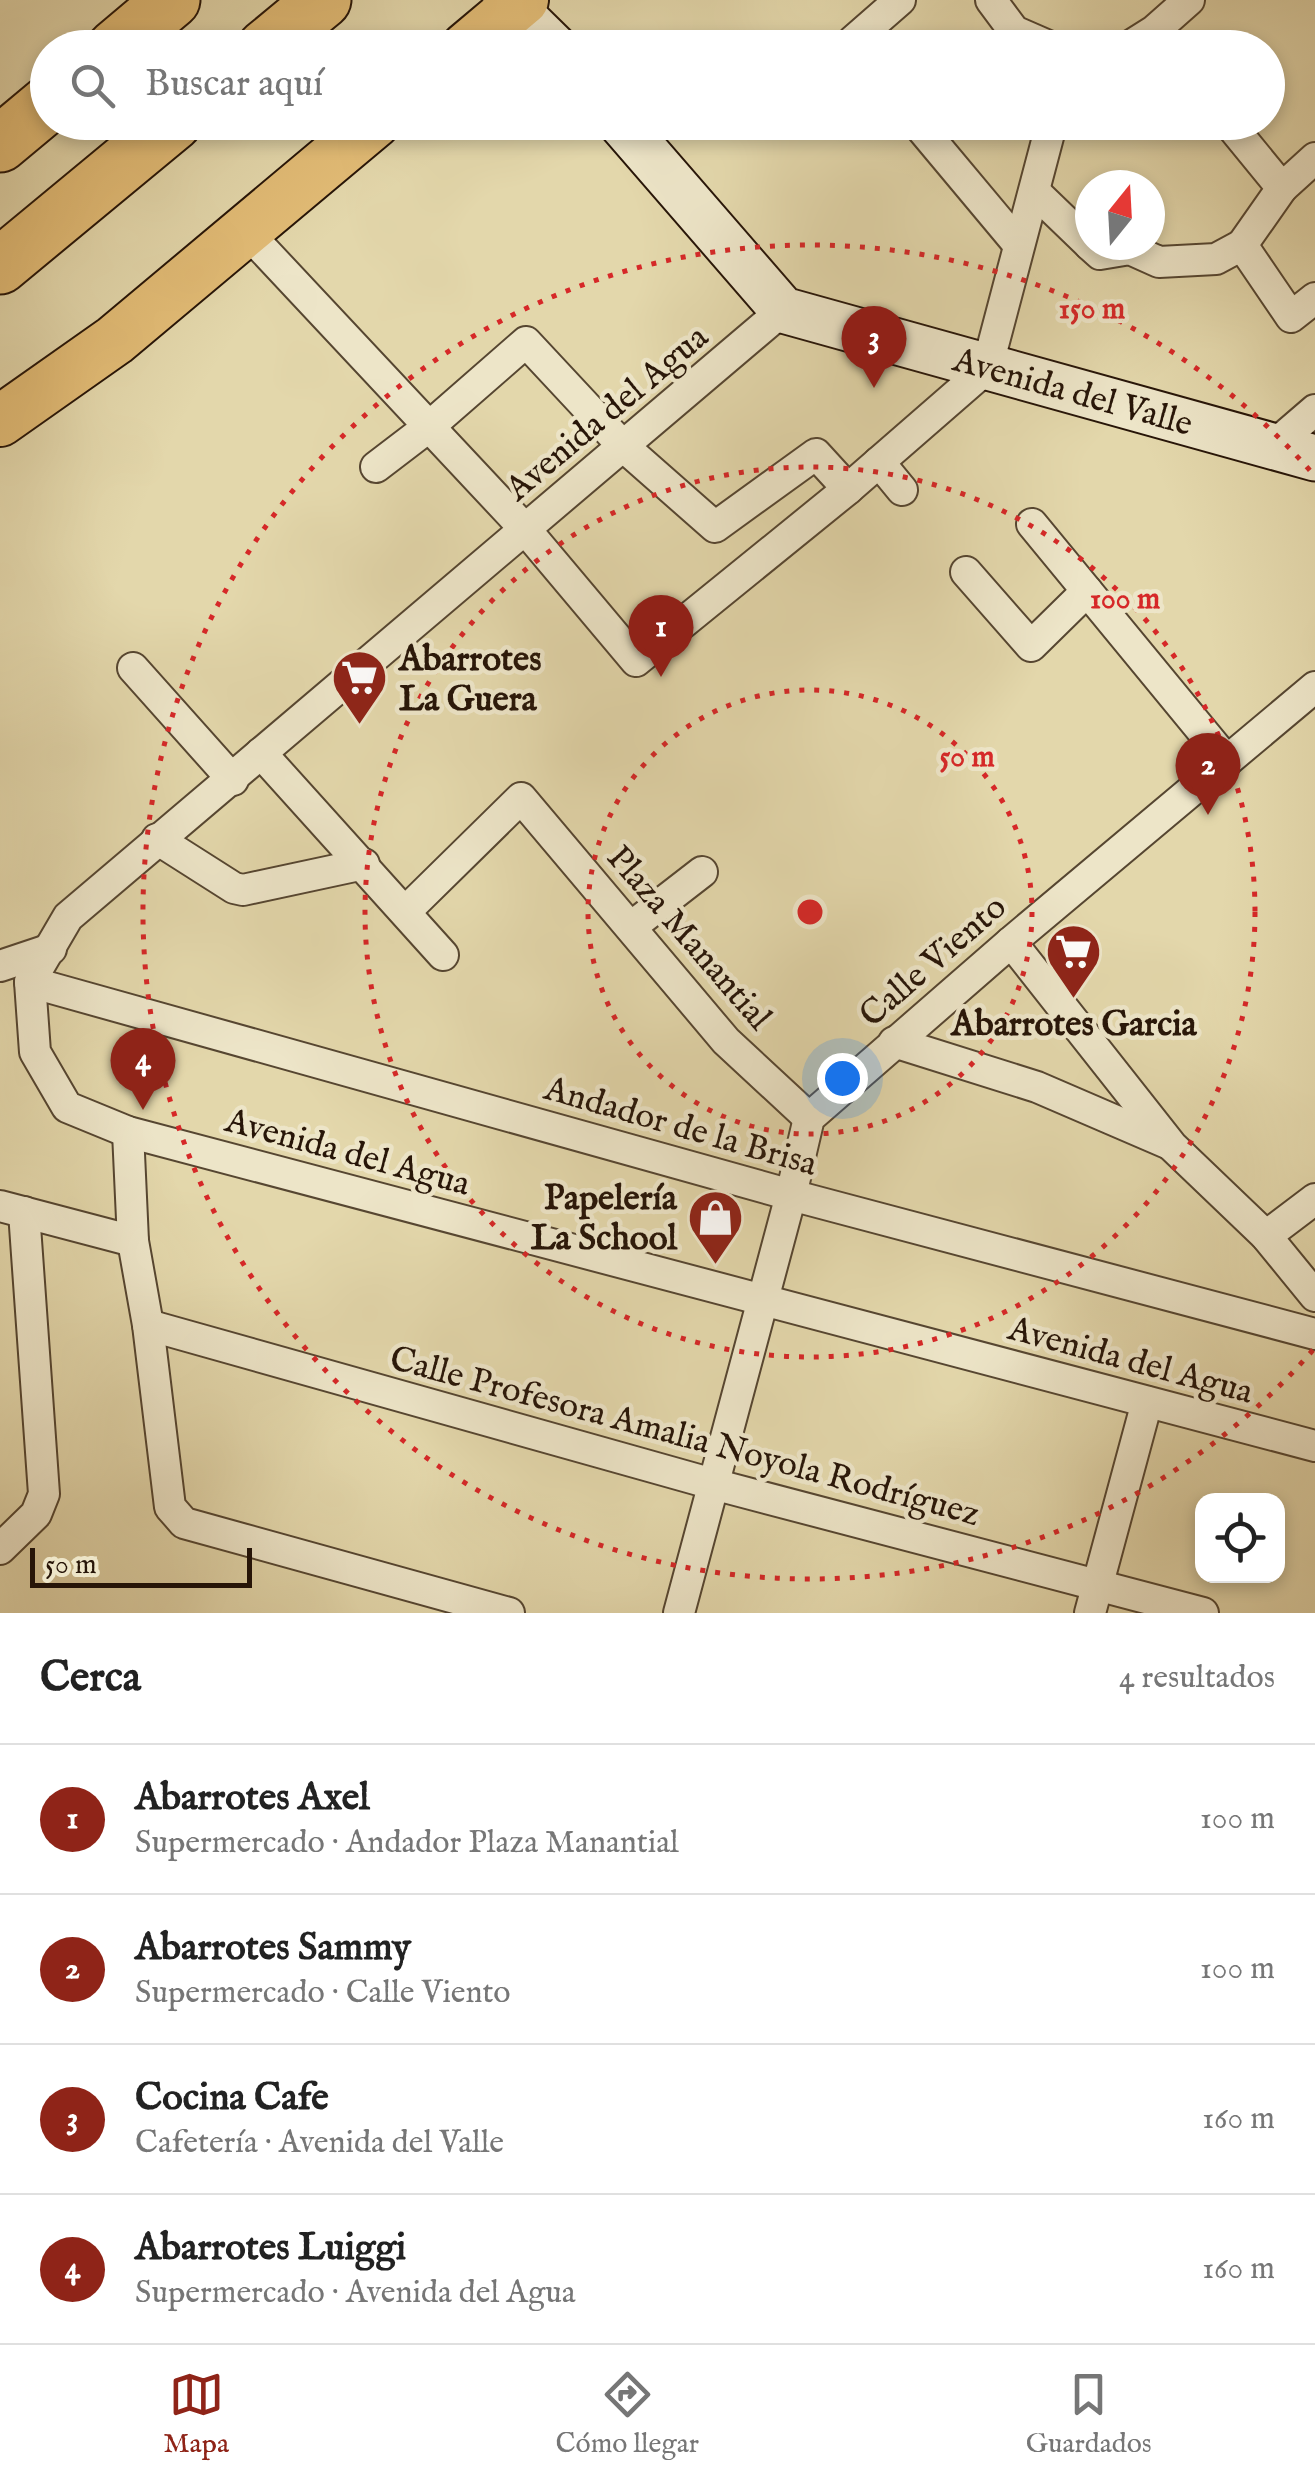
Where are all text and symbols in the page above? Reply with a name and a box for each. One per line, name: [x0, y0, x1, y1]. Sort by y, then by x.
search box: [30, 30, 1285, 140]
icon: search: [65, 58, 120, 113]
text: Buscar aquí: [145, 61, 323, 109]
north arrow: [1075, 170, 1165, 260]
text: 150 m: [1059, 291, 1125, 329]
pin: 3: [842, 306, 906, 388]
street label: Avenida del Agua: [496, 315, 719, 513]
street label: Avenida del Valle: [947, 338, 1197, 448]
text: 100 m: [1090, 581, 1160, 619]
pin: 1: [628, 594, 694, 677]
place label: Abarrotes La Guera: [397, 638, 541, 723]
supermarket icon: Abarrotes La Guera: [330, 648, 390, 727]
pin: 2: [1176, 732, 1240, 815]
text: 50 m: [939, 739, 995, 777]
street label: Plaza Manantial: [596, 837, 781, 1041]
street label: Calle Viento: [851, 886, 1016, 1038]
centre of rings: [792, 894, 828, 930]
supermarket icon: Abarrotes Garcia: [1044, 922, 1104, 1001]
place label: Abarrotes Garcia: [949, 1003, 1198, 1048]
pin: 4: [110, 1028, 176, 1110]
your location: [817, 1053, 868, 1104]
street label: Andador de la Brisa: [538, 1067, 823, 1188]
street label: Avenida del Agua: [219, 1099, 475, 1208]
place label: Papelería La School: [531, 1177, 678, 1262]
shop icon: Papelería La School: [686, 1187, 746, 1266]
street label: Avenida del Agua: [1002, 1307, 1258, 1416]
street label: Calle Profesora Amalia Noyola Rodríguez: [385, 1337, 984, 1538]
map controls: [1195, 1493, 1285, 1583]
button: locate: [1195, 1493, 1285, 1583]
scale bar: [30, 1543, 252, 1588]
text: 50 m: [45, 1548, 97, 1583]
text: Cerca: [40, 1652, 141, 1705]
text: 4 resultados: [1119, 1658, 1275, 1699]
text: Abarrotes Axel: [135, 1775, 370, 1823]
text: 1: [67, 1799, 78, 1840]
text: 100 m: [1200, 1799, 1275, 1840]
text: Supermercado · Andador Plaza Manantial: [135, 1823, 679, 1864]
text: Abarrotes Sammy: [135, 1925, 411, 1973]
text: 2: [65, 1949, 80, 1990]
text: 100 m: [1200, 1949, 1275, 1990]
text: Supermercado · Calle Viento: [135, 1973, 511, 2014]
text: Cocina Cafe: [135, 2075, 329, 2123]
text: 3: [67, 2099, 78, 2140]
text: 160 m: [1202, 2099, 1275, 2140]
text: Cafetería · Avenida del Valle: [135, 2123, 504, 2164]
text: Abarrotes Luiggi: [135, 2225, 406, 2273]
text: 4: [65, 2249, 80, 2290]
text: 160 m: [1202, 2249, 1275, 2290]
text: Supermercado · Avenida del Agua: [135, 2273, 576, 2314]
tab: Mapa: [163, 2367, 229, 2462]
tab: Cómo llegar: [556, 2367, 699, 2462]
tab: Guardados: [1026, 2367, 1152, 2462]

